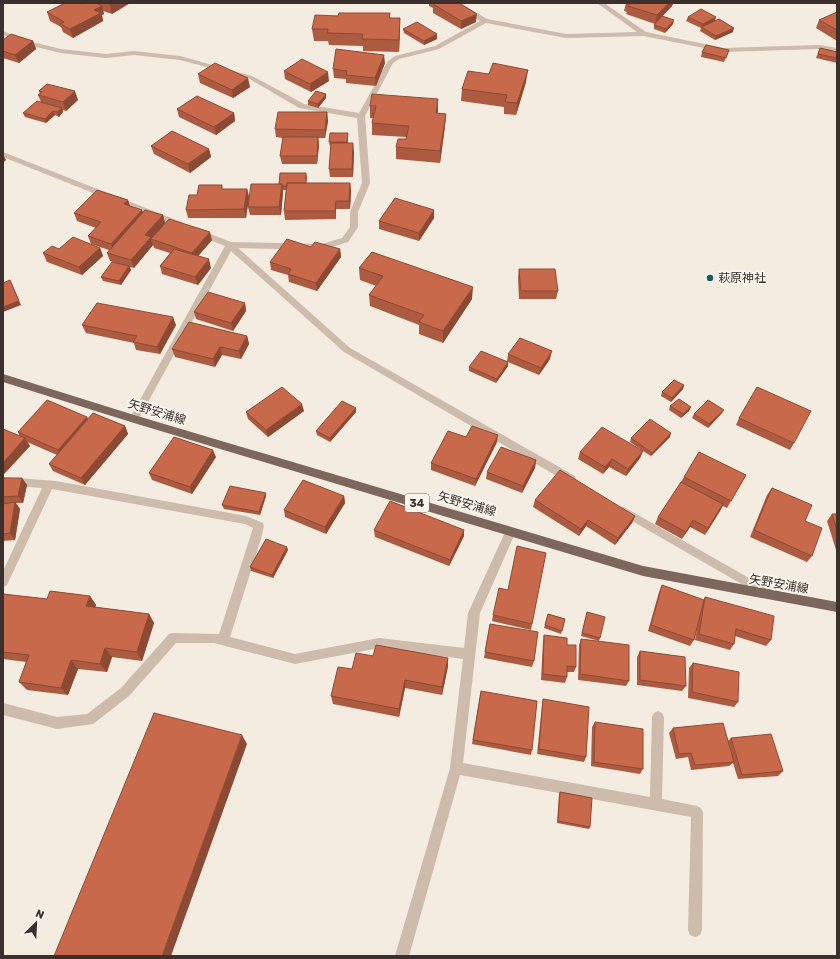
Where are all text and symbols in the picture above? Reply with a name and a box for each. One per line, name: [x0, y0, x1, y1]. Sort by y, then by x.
place label: 萩原神社: [718, 271, 766, 285]
marker: 萩原神社: [705, 273, 715, 283]
street label: 矢野安浦線: [126, 397, 188, 427]
street label: 矢野安浦線: [436, 489, 498, 519]
road number: 34: [405, 494, 429, 512]
street label: 矢野安浦線: [748, 572, 810, 596]
north arrow: [16, 903, 56, 943]
text: N: [34, 907, 46, 922]

